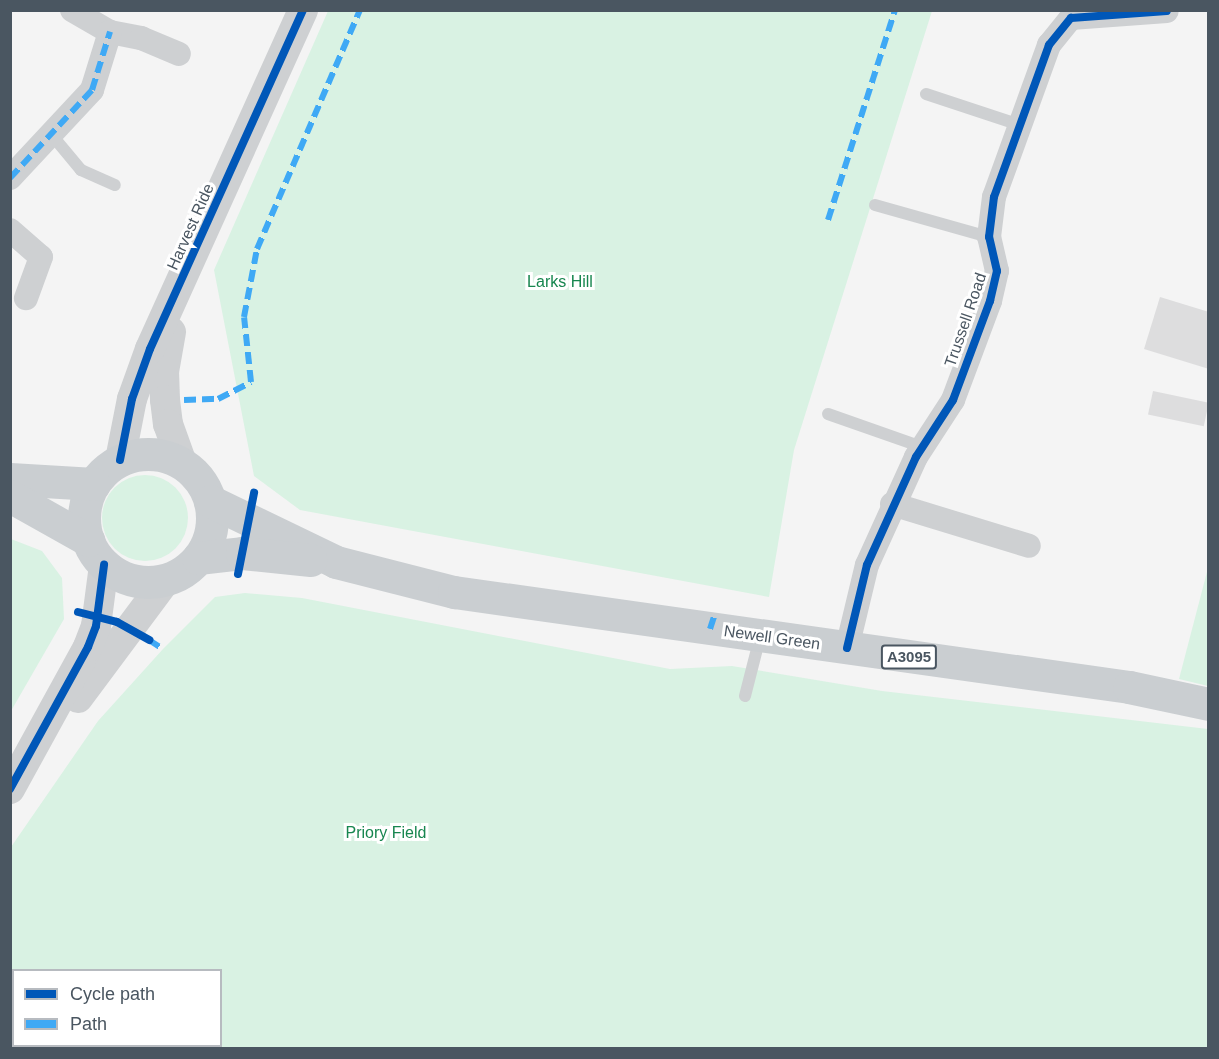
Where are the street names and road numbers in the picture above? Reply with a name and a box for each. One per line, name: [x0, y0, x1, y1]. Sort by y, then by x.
street label: Harvest Ride: [163, 181, 219, 273]
street label: Trussell Road: [941, 270, 991, 370]
street label: Newell Green: [723, 622, 821, 654]
road number: A3095: [880, 645, 938, 669]

